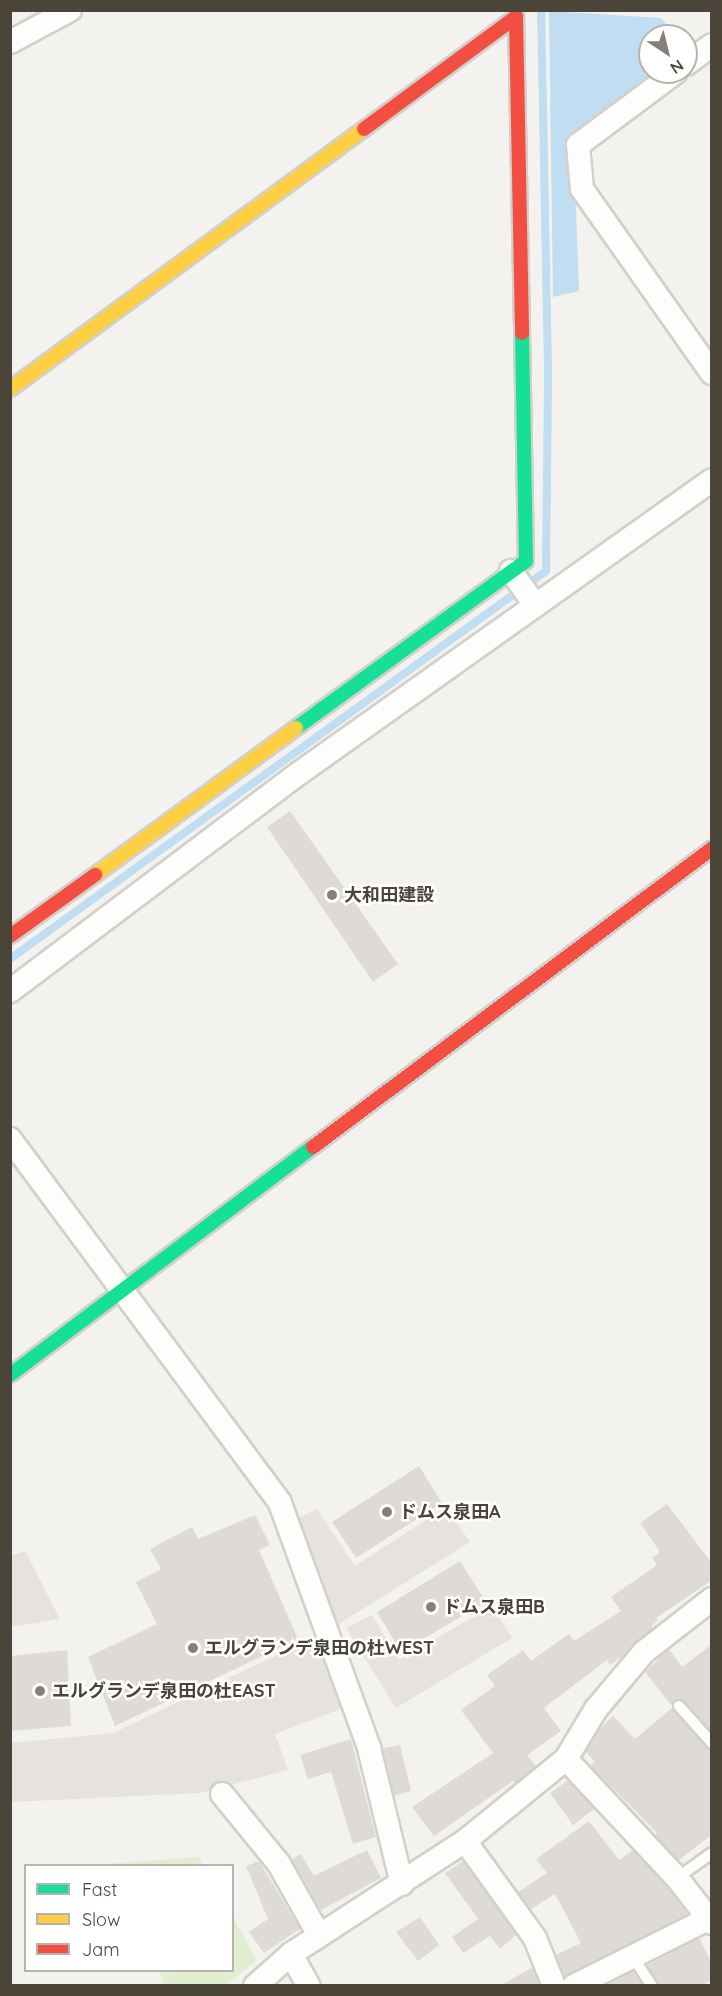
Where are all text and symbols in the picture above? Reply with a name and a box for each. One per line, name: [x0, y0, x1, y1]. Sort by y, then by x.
north arrow: [638, 24, 698, 84]
text: N: [667, 56, 688, 79]
place label: 大和田建設: [344, 884, 434, 906]
marker: 大和田建設: [325, 888, 339, 902]
place label: ドムス泉田A: [399, 1501, 501, 1523]
marker: ドムス泉田A: [380, 1505, 394, 1519]
place label: ドムス泉田B: [443, 1596, 545, 1618]
marker: ドムス泉田B: [424, 1600, 438, 1614]
place label: エルグランデ泉田の杜WEST: [205, 1637, 434, 1659]
marker: エルグランデ泉田の杜WEST: [186, 1641, 200, 1655]
place label: エルグランデ泉田の杜EAST: [52, 1680, 276, 1702]
marker: エルグランデ泉田の杜EAST: [33, 1684, 47, 1698]
legend: [24, 1864, 234, 1972]
text: Fast: [82, 1878, 117, 1901]
text: Slow: [82, 1908, 120, 1931]
text: Jam: [82, 1938, 120, 1961]

